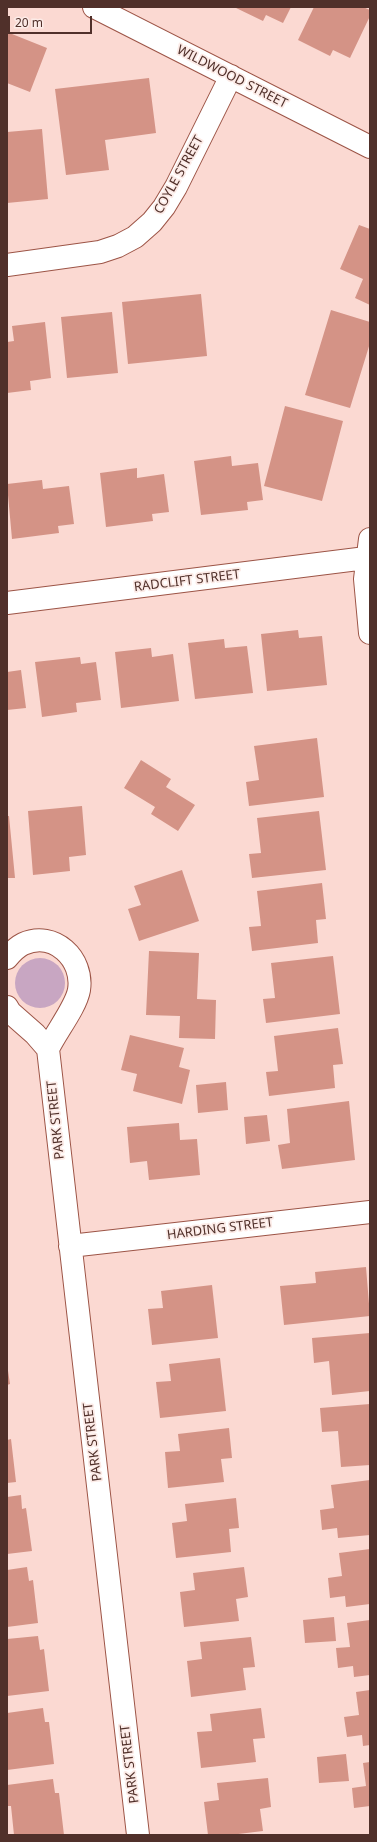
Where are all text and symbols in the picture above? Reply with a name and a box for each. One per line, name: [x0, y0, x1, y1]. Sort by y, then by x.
scale bar: [10, 8, 94, 34]
text: 20 m: [15, 14, 43, 31]
street label: WILDWOOD STREET: [174, 42, 290, 112]
street label: COYLE STREET: [151, 133, 207, 217]
street label: RADCLIFT STREET: [133, 567, 241, 595]
street label: PARK STREET: [44, 1080, 68, 1160]
street label: HARDING STREET: [166, 1215, 274, 1243]
street label: PARK STREET: [80, 1402, 106, 1482]
street label: PARK STREET: [117, 1724, 143, 1804]

